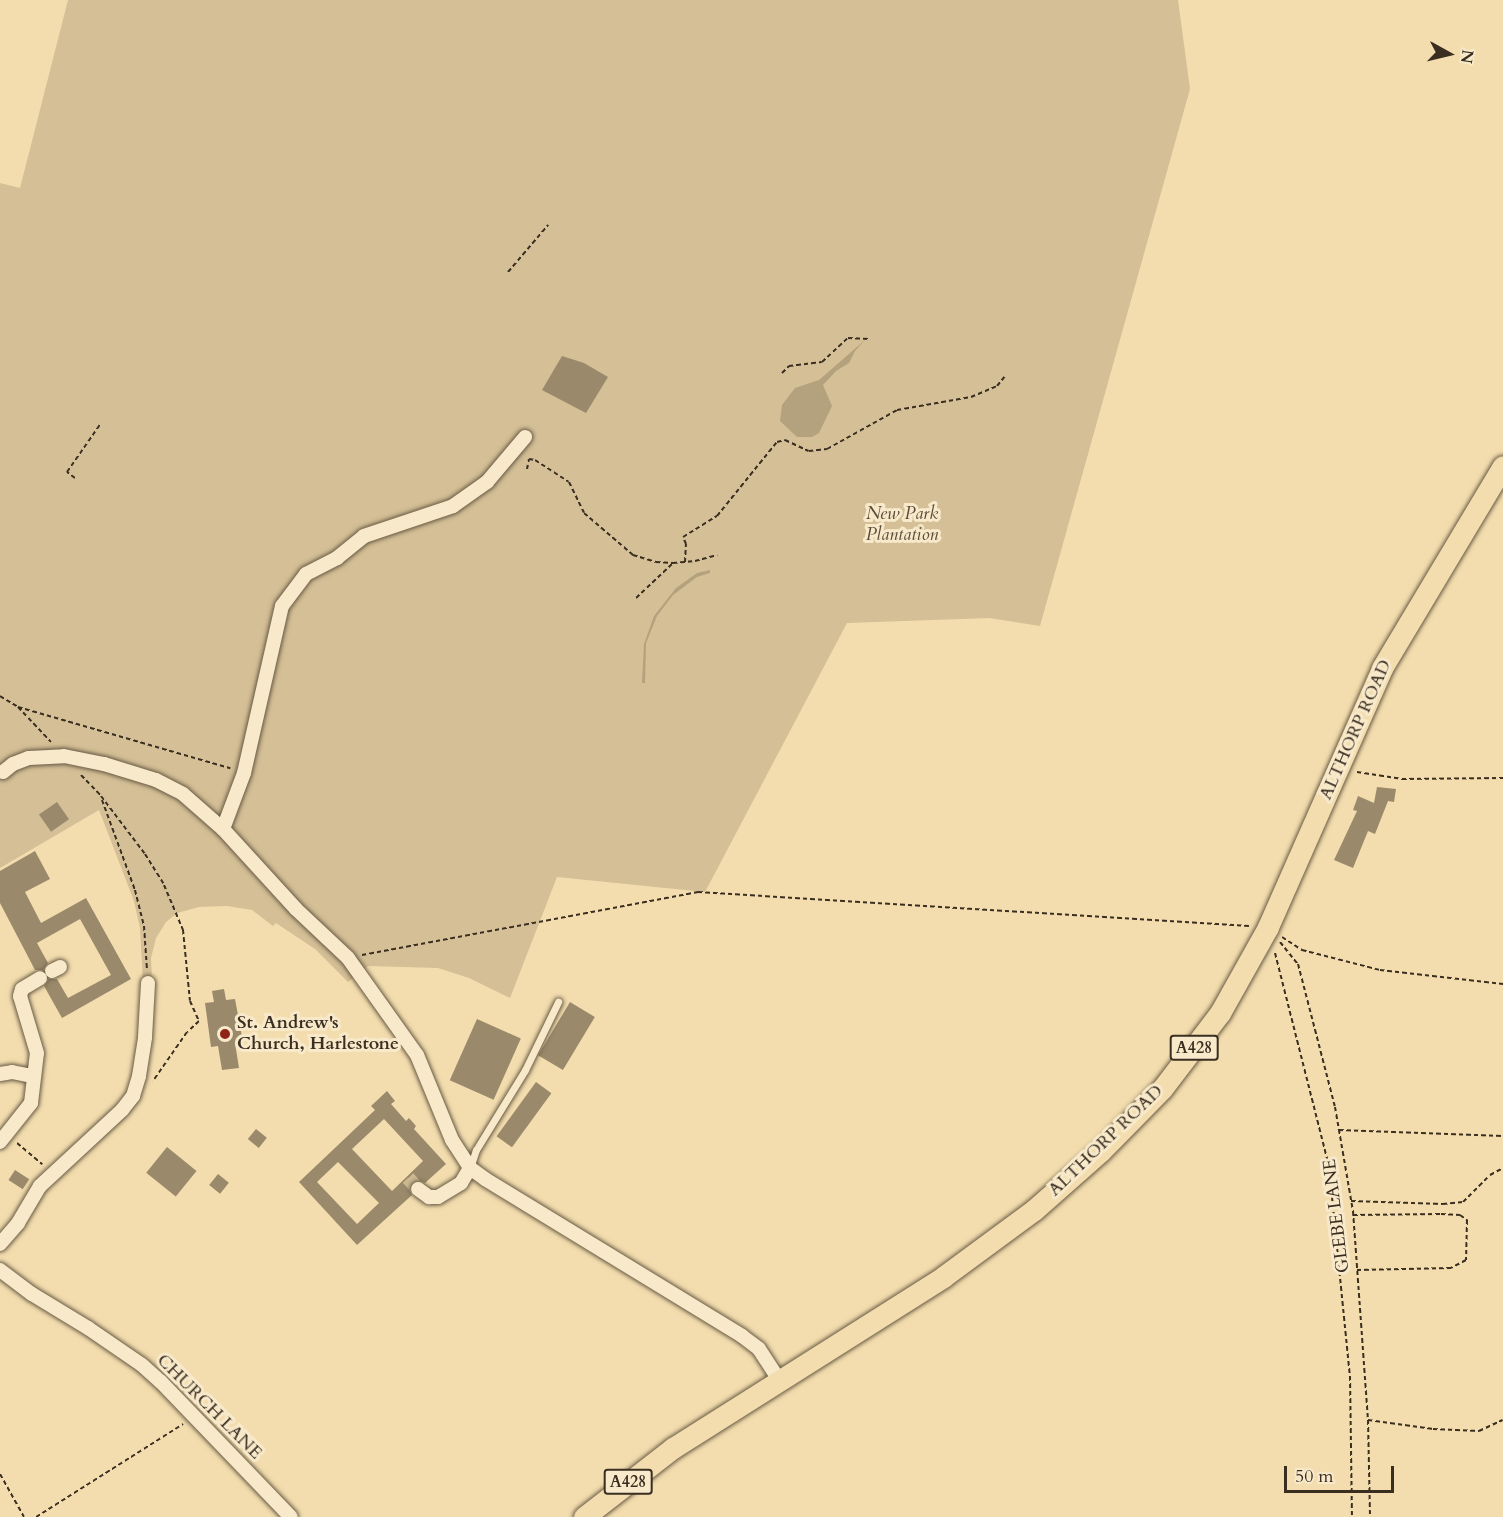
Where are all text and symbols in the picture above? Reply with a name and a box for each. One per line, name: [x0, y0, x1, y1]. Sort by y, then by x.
north arrow: [1419, 24, 1479, 84]
text: N: [1455, 48, 1479, 65]
park label: New Park Plantation: [866, 504, 938, 546]
street label: ALTHORP ROAD: [1315, 657, 1397, 803]
place label: St. Andrew's Church, Harlestone: [237, 1013, 399, 1056]
marker: St. Andrew's Church, Harlestone: [218, 1027, 232, 1041]
road number: A428: [1168, 1035, 1220, 1061]
street label: ALTHORP ROAD: [1044, 1081, 1168, 1201]
street label: GLEBE LANE: [1319, 1158, 1355, 1274]
street label: CHURCH LANE: [152, 1350, 266, 1464]
scale bar: [1287, 1454, 1396, 1492]
text: 50 m: [1295, 1464, 1334, 1489]
road number: A428: [602, 1469, 654, 1495]

